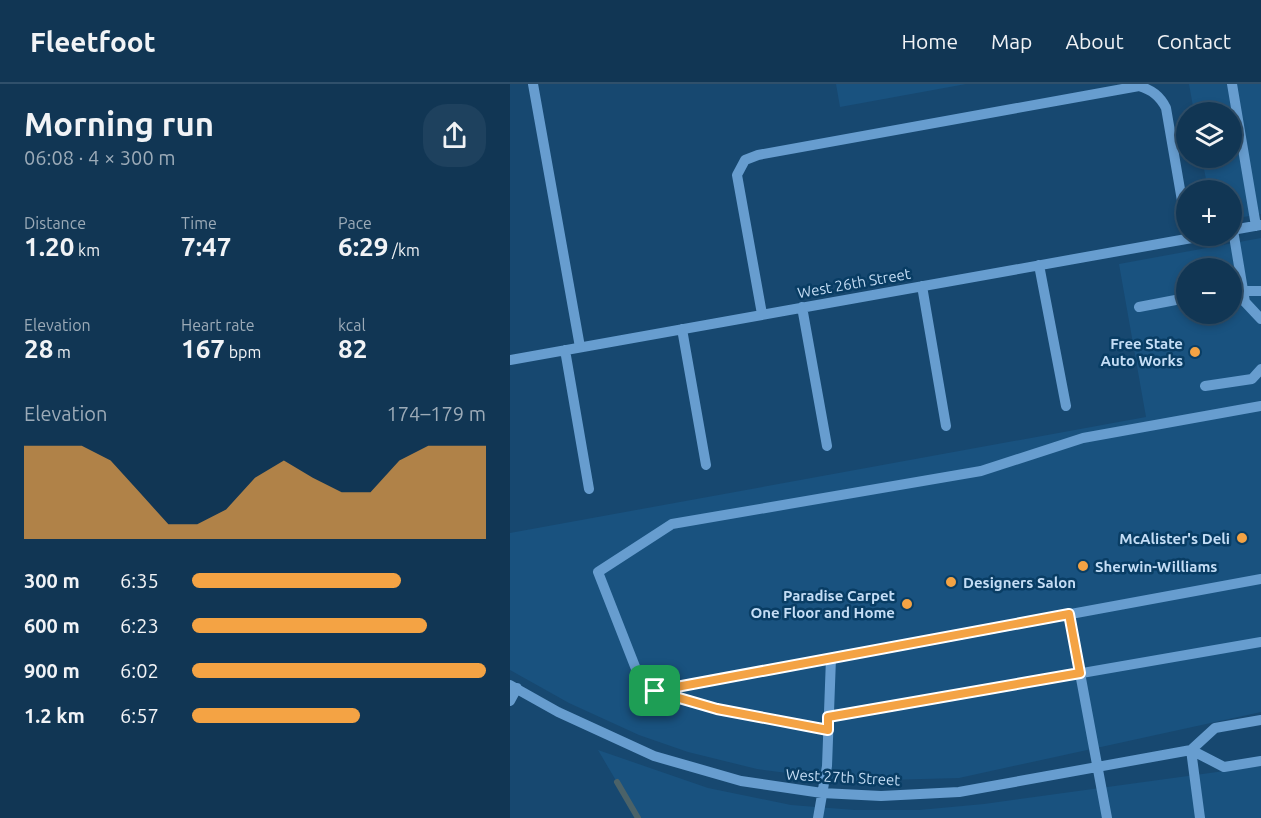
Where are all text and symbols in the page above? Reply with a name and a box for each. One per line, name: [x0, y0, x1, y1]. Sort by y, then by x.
text: Fleetfoot: [30, 26, 156, 57]
text: Home: [901, 29, 958, 53]
text: Map: [991, 29, 1032, 53]
text: About: [1065, 29, 1124, 53]
text: Contact: [1157, 29, 1231, 53]
map controls: [1176, 102, 1242, 324]
button: layers: [1176, 102, 1242, 168]
button: share: [423, 104, 486, 167]
text: Morning run: [24, 105, 214, 142]
text: 06:08 · 4 × 300 m: [24, 146, 176, 169]
button: +: [1176, 180, 1242, 246]
text: Distance: [24, 214, 86, 232]
text: Time: [181, 214, 217, 232]
text: Pace: [338, 214, 372, 232]
text: 1.20: [24, 232, 74, 261]
text: 7:47: [181, 232, 231, 261]
text: 6:29: [338, 232, 388, 261]
text: km: [74, 241, 100, 259]
text: /km: [388, 241, 420, 259]
button: −: [1176, 258, 1242, 324]
street label: West 26th Street: [796, 265, 912, 301]
text: Elevation: [24, 316, 91, 334]
text: Heart rate: [181, 316, 255, 334]
text: kcal: [338, 316, 366, 334]
text: 28: [24, 334, 53, 363]
text: 167: [181, 334, 225, 363]
text: 82: [338, 334, 367, 363]
place label: Free State Auto Works: [1100, 335, 1183, 369]
text: m: [53, 343, 71, 361]
text: bpm: [225, 343, 261, 361]
marker: Free State Auto Works: [1188, 345, 1202, 359]
text: Elevation: [24, 402, 107, 425]
text: 174–179 m: [387, 402, 486, 425]
place label: McAlister's Deli: [1119, 530, 1230, 547]
marker: McAlister's Deli: [1235, 531, 1249, 545]
place label: Sherwin-Williams: [1095, 558, 1217, 575]
marker: Sherwin-Williams: [1076, 559, 1090, 573]
text: 300 m: [24, 569, 80, 592]
text: 6:35: [120, 569, 159, 592]
place label: Designers Salon: [963, 574, 1076, 591]
marker: Designers Salon: [944, 575, 958, 589]
place label: Paradise Carpet One Floor and Home: [751, 587, 896, 621]
marker: Paradise Carpet One Floor and Home: [900, 597, 914, 611]
text: 600 m: [24, 614, 80, 637]
text: 6:23: [120, 614, 159, 637]
text: 900 m: [24, 659, 80, 682]
text: 6:02: [120, 659, 159, 682]
pin: [629, 665, 680, 716]
icon: arrive: [638, 674, 671, 707]
text: 1.2 km: [24, 704, 85, 727]
text: 6:57: [120, 704, 159, 727]
street label: West 27th Street: [785, 766, 901, 788]

